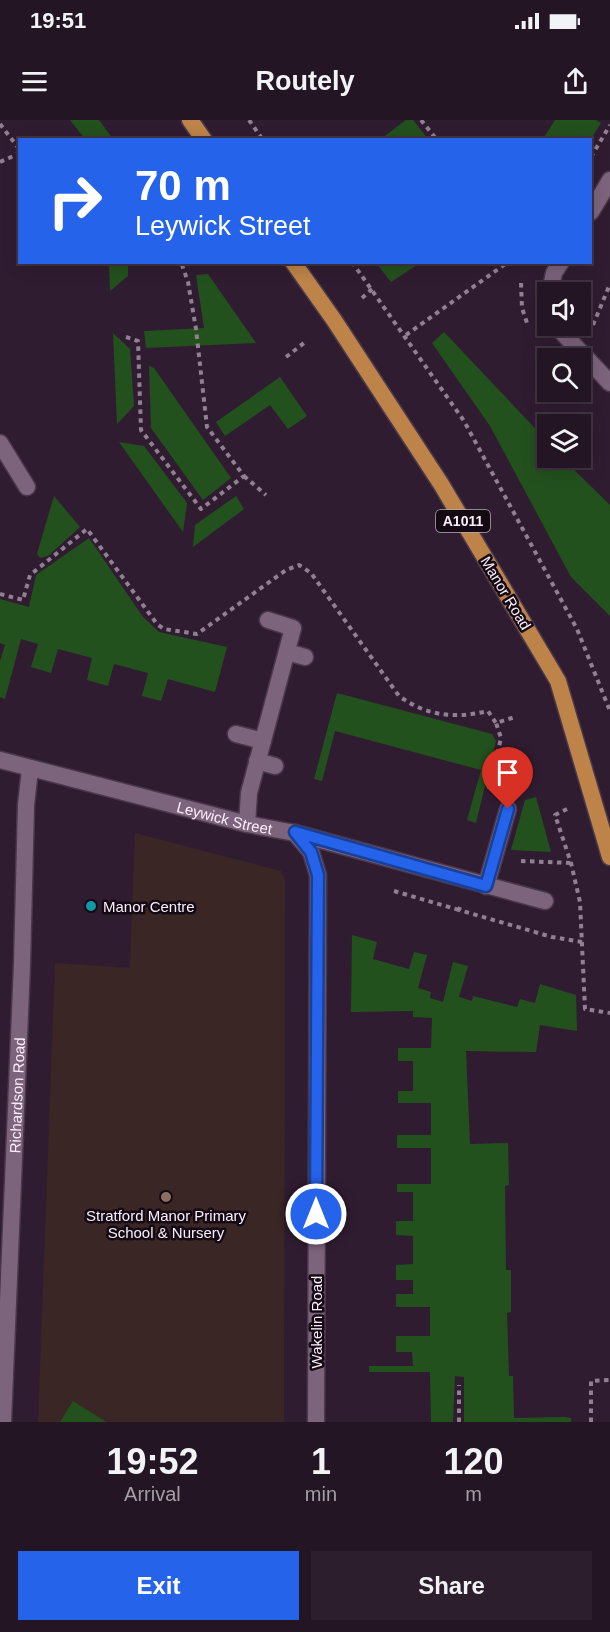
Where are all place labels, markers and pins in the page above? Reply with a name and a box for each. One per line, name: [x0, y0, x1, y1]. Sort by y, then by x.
pin: [482, 747, 533, 809]
place label: Manor Centre: [103, 898, 195, 915]
marker: Manor Centre: [84, 899, 98, 913]
marker: Stratford Manor Primary School & Nursery: [159, 1190, 173, 1204]
place label: Stratford Manor Primary School & Nursery: [86, 1207, 247, 1241]

